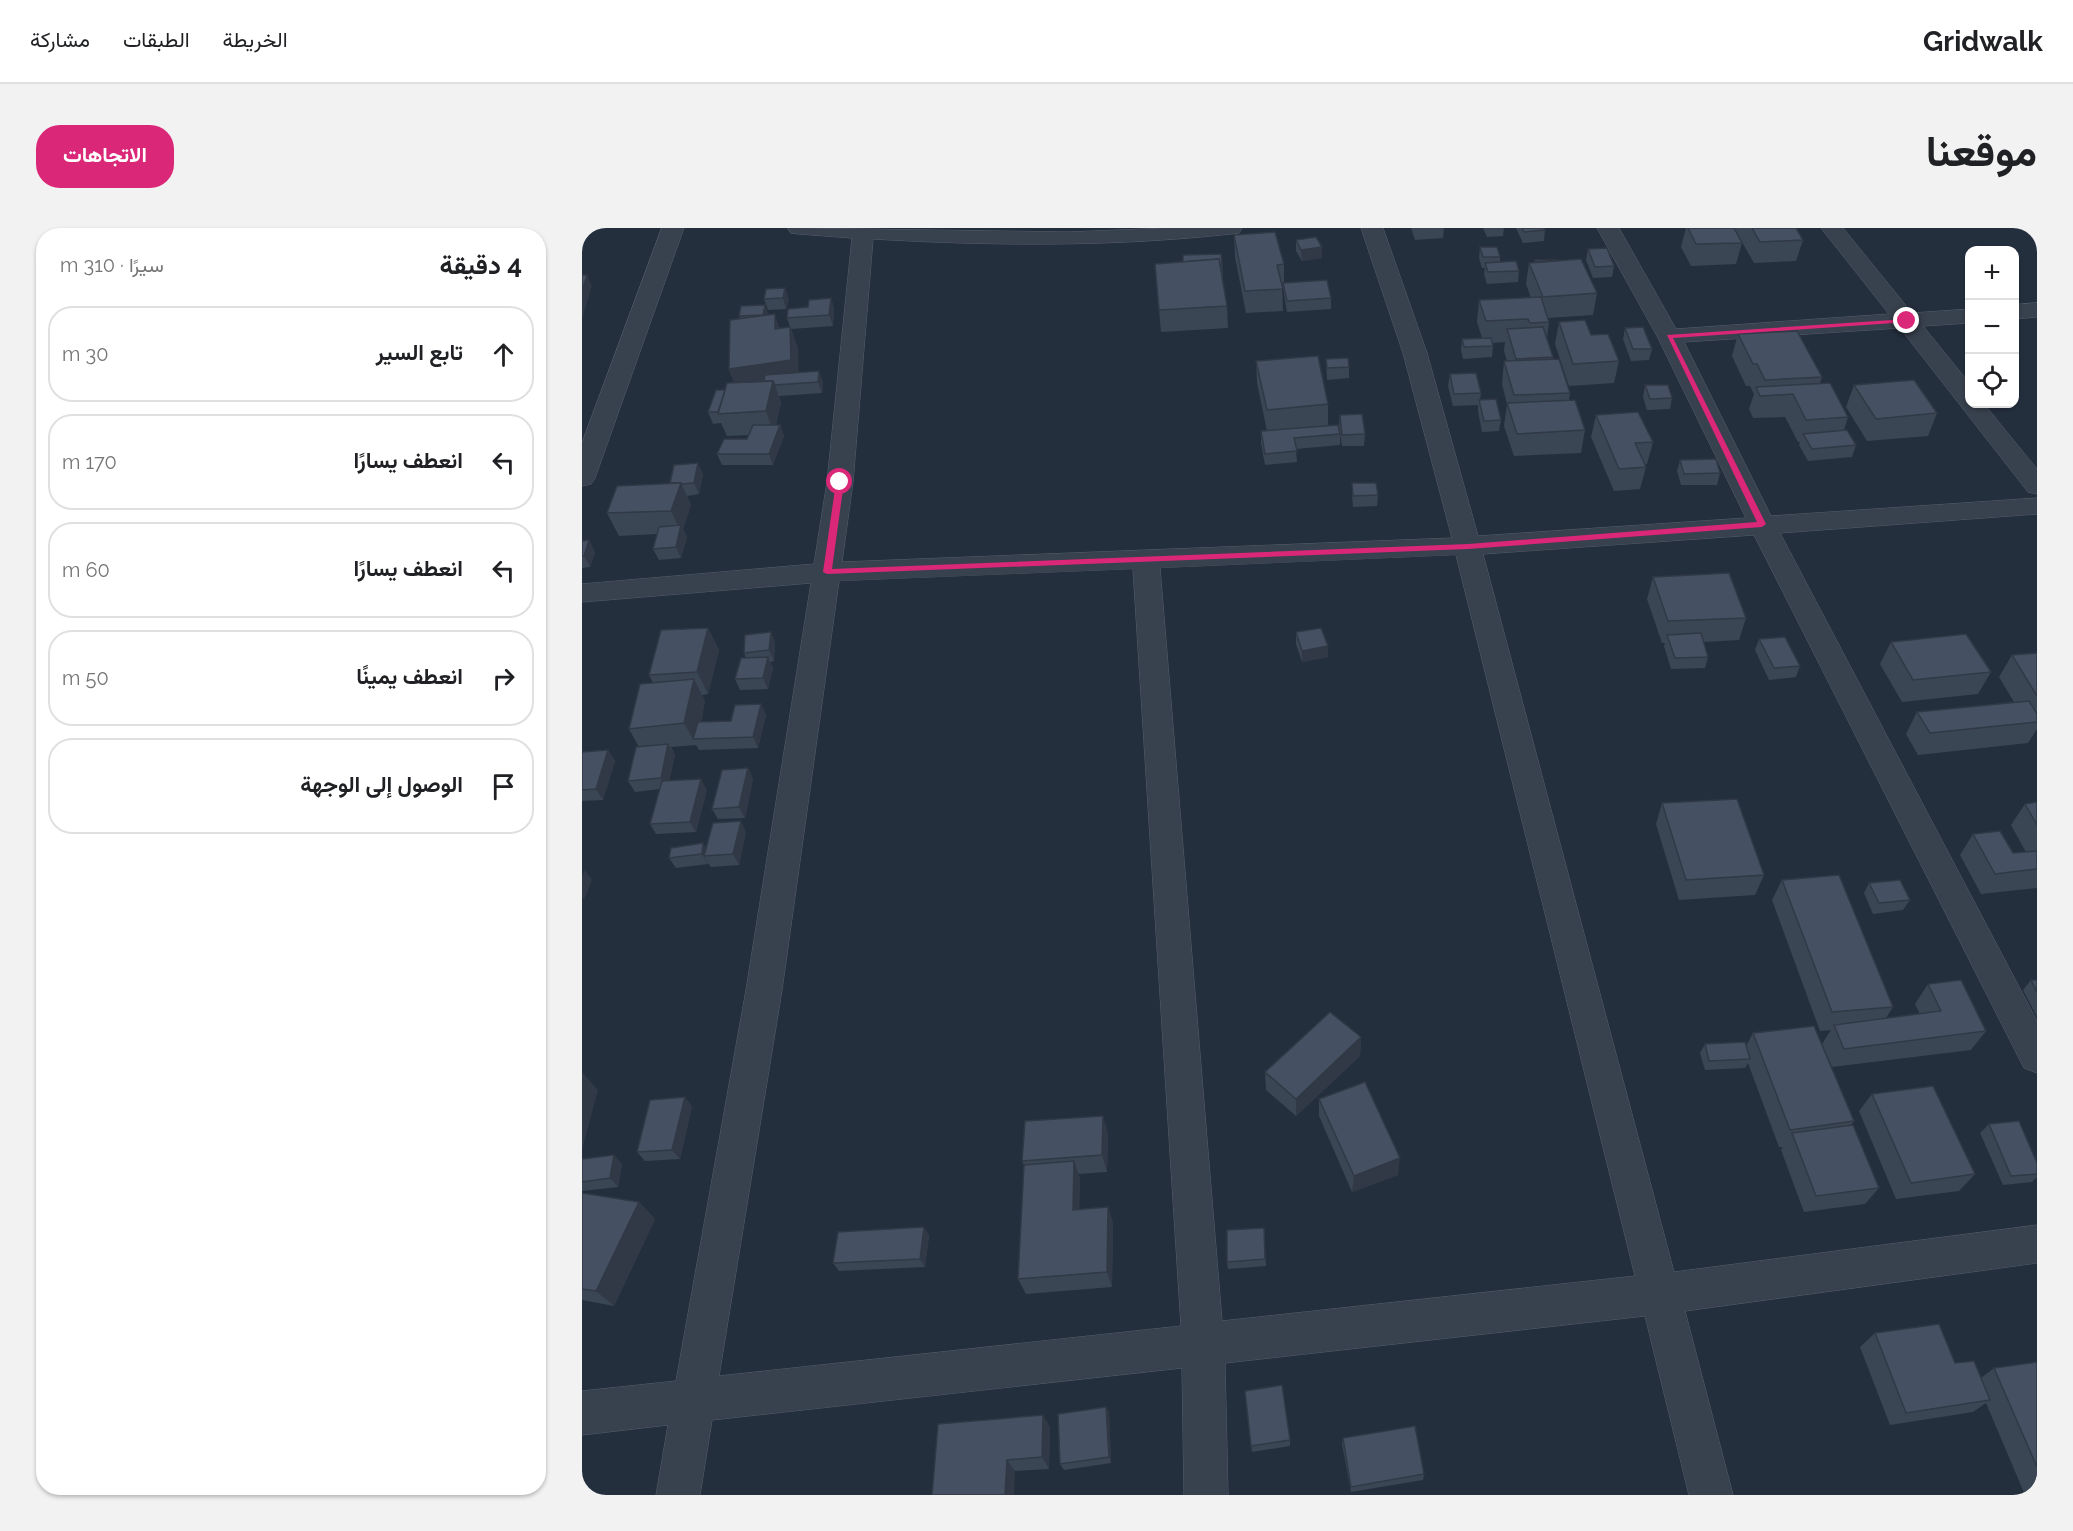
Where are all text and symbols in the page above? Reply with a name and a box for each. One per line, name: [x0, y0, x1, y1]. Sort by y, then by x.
text: Gridwalk: [1923, 25, 2043, 58]
text: مشاركة: [30, 27, 90, 52]
text: الطبقات: [123, 27, 190, 52]
text: الخريطة: [223, 27, 288, 52]
button: الاتجاهات: [36, 125, 174, 188]
text: موقعنا: [1926, 127, 2037, 176]
map controls: [1965, 246, 2019, 408]
button: +: [1965, 246, 2019, 300]
text: 4 دقيقة: [440, 250, 522, 280]
text: سيرًا · 310 m: [60, 253, 164, 277]
button: −: [1965, 300, 2019, 354]
route end: [1893, 307, 1919, 333]
icon: ahead: [487, 338, 520, 371]
text: تابع السير: [376, 339, 463, 365]
text: 30 m: [62, 342, 108, 366]
button: locate: [1965, 354, 2019, 408]
icon: left: [487, 446, 520, 479]
text: انعطف يسارًا: [354, 447, 463, 473]
text: 170 m: [62, 450, 117, 474]
route start: [826, 468, 852, 494]
icon: left: [487, 554, 520, 587]
text: انعطف يسارًا: [354, 555, 463, 581]
text: 60 m: [62, 558, 110, 582]
icon: right: [487, 662, 520, 695]
text: انعطف يمينًا: [356, 663, 463, 689]
text: 50 m: [62, 666, 109, 690]
icon: arrive: [487, 770, 520, 803]
text: الوصول إلى الوجهة: [300, 771, 463, 797]

